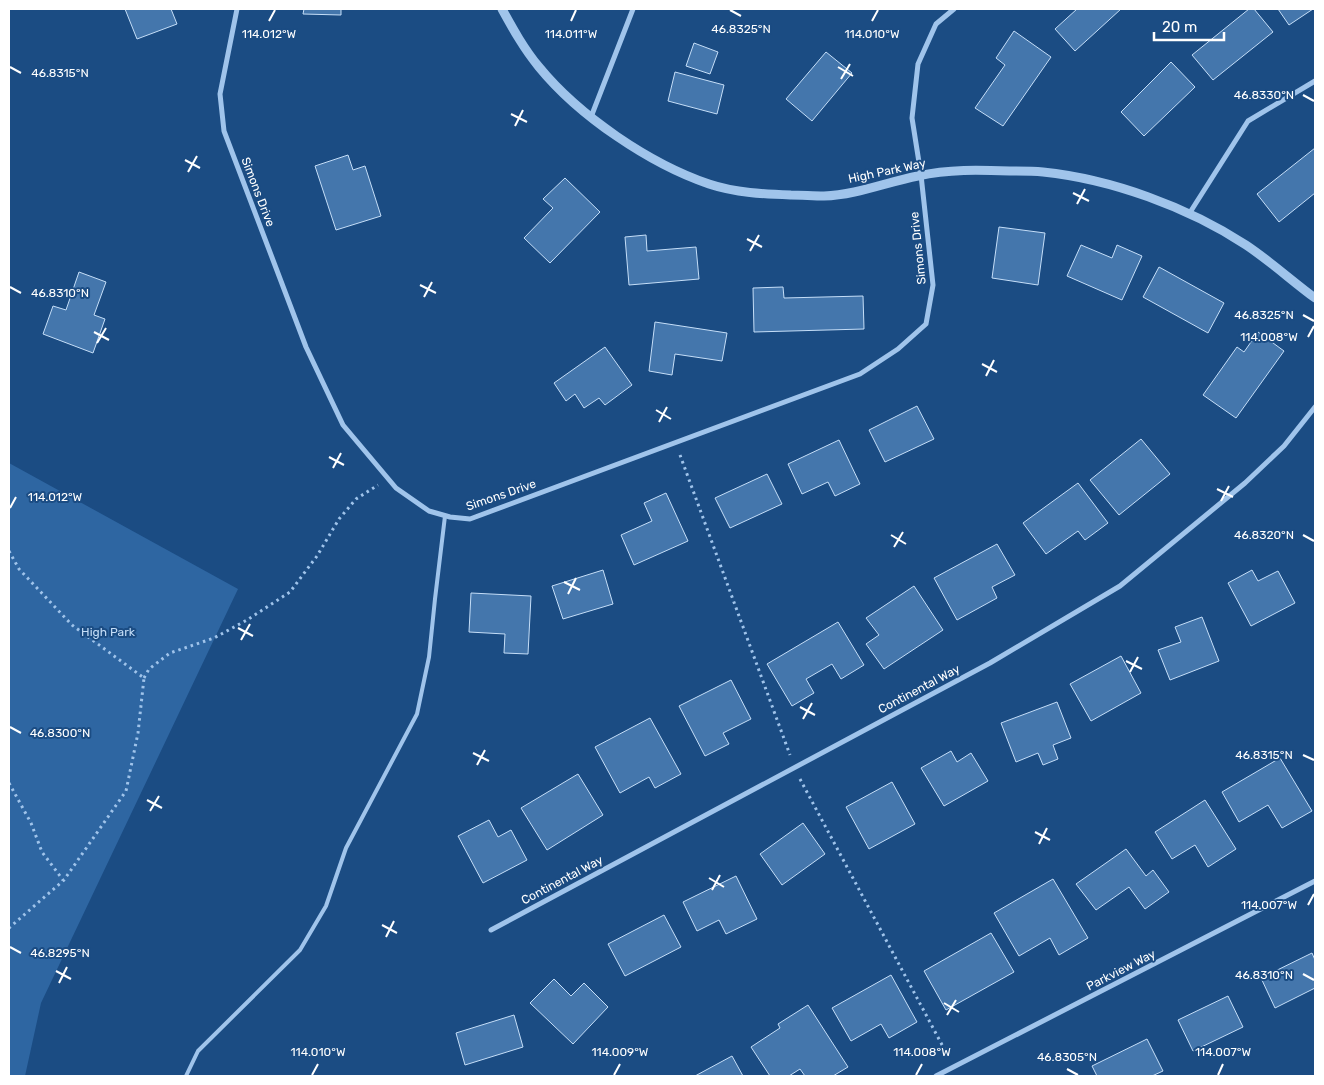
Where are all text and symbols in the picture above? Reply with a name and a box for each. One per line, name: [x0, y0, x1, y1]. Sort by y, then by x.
scale bar: [1154, 10, 1224, 42]
text: 20 m: [1162, 18, 1197, 36]
text: 46.8325°N: [711, 22, 771, 36]
text: 114.012°W: [242, 27, 297, 41]
text: 114.011°W: [545, 27, 598, 41]
text: 114.010°W: [844, 27, 900, 41]
text: 46.8315°N: [31, 66, 89, 80]
text: 46.8330°N: [1234, 88, 1294, 102]
street label: Simons Drive: [238, 155, 278, 229]
street label: High Park Way: [847, 156, 927, 186]
street label: Simons Drive: [907, 211, 929, 285]
text: 46.8310°N: [31, 286, 89, 300]
text: 46.8325°N: [1234, 308, 1294, 322]
text: 114.008°W: [1240, 330, 1298, 344]
street label: Simons Drive: [464, 476, 538, 514]
text: 114.012°W: [28, 490, 83, 504]
text: 46.8320°N: [1234, 528, 1294, 542]
park label: High Park: [81, 625, 136, 639]
street label: Continental Way: [876, 661, 962, 716]
text: 46.8300°N: [30, 726, 90, 740]
text: 46.8315°N: [1235, 748, 1293, 762]
street label: Continental Way: [519, 852, 605, 907]
text: 114.007°W: [1241, 898, 1297, 912]
text: 46.8295°N: [30, 946, 90, 960]
street label: Parkview Way: [1084, 946, 1158, 993]
text: 46.8310°N: [1235, 968, 1293, 982]
text: 114.010°W: [290, 1045, 346, 1059]
text: 114.009°W: [591, 1045, 649, 1059]
text: 114.008°W: [893, 1045, 951, 1059]
text: 114.007°W: [1195, 1045, 1251, 1059]
text: 46.8305°N: [1037, 1050, 1097, 1064]

